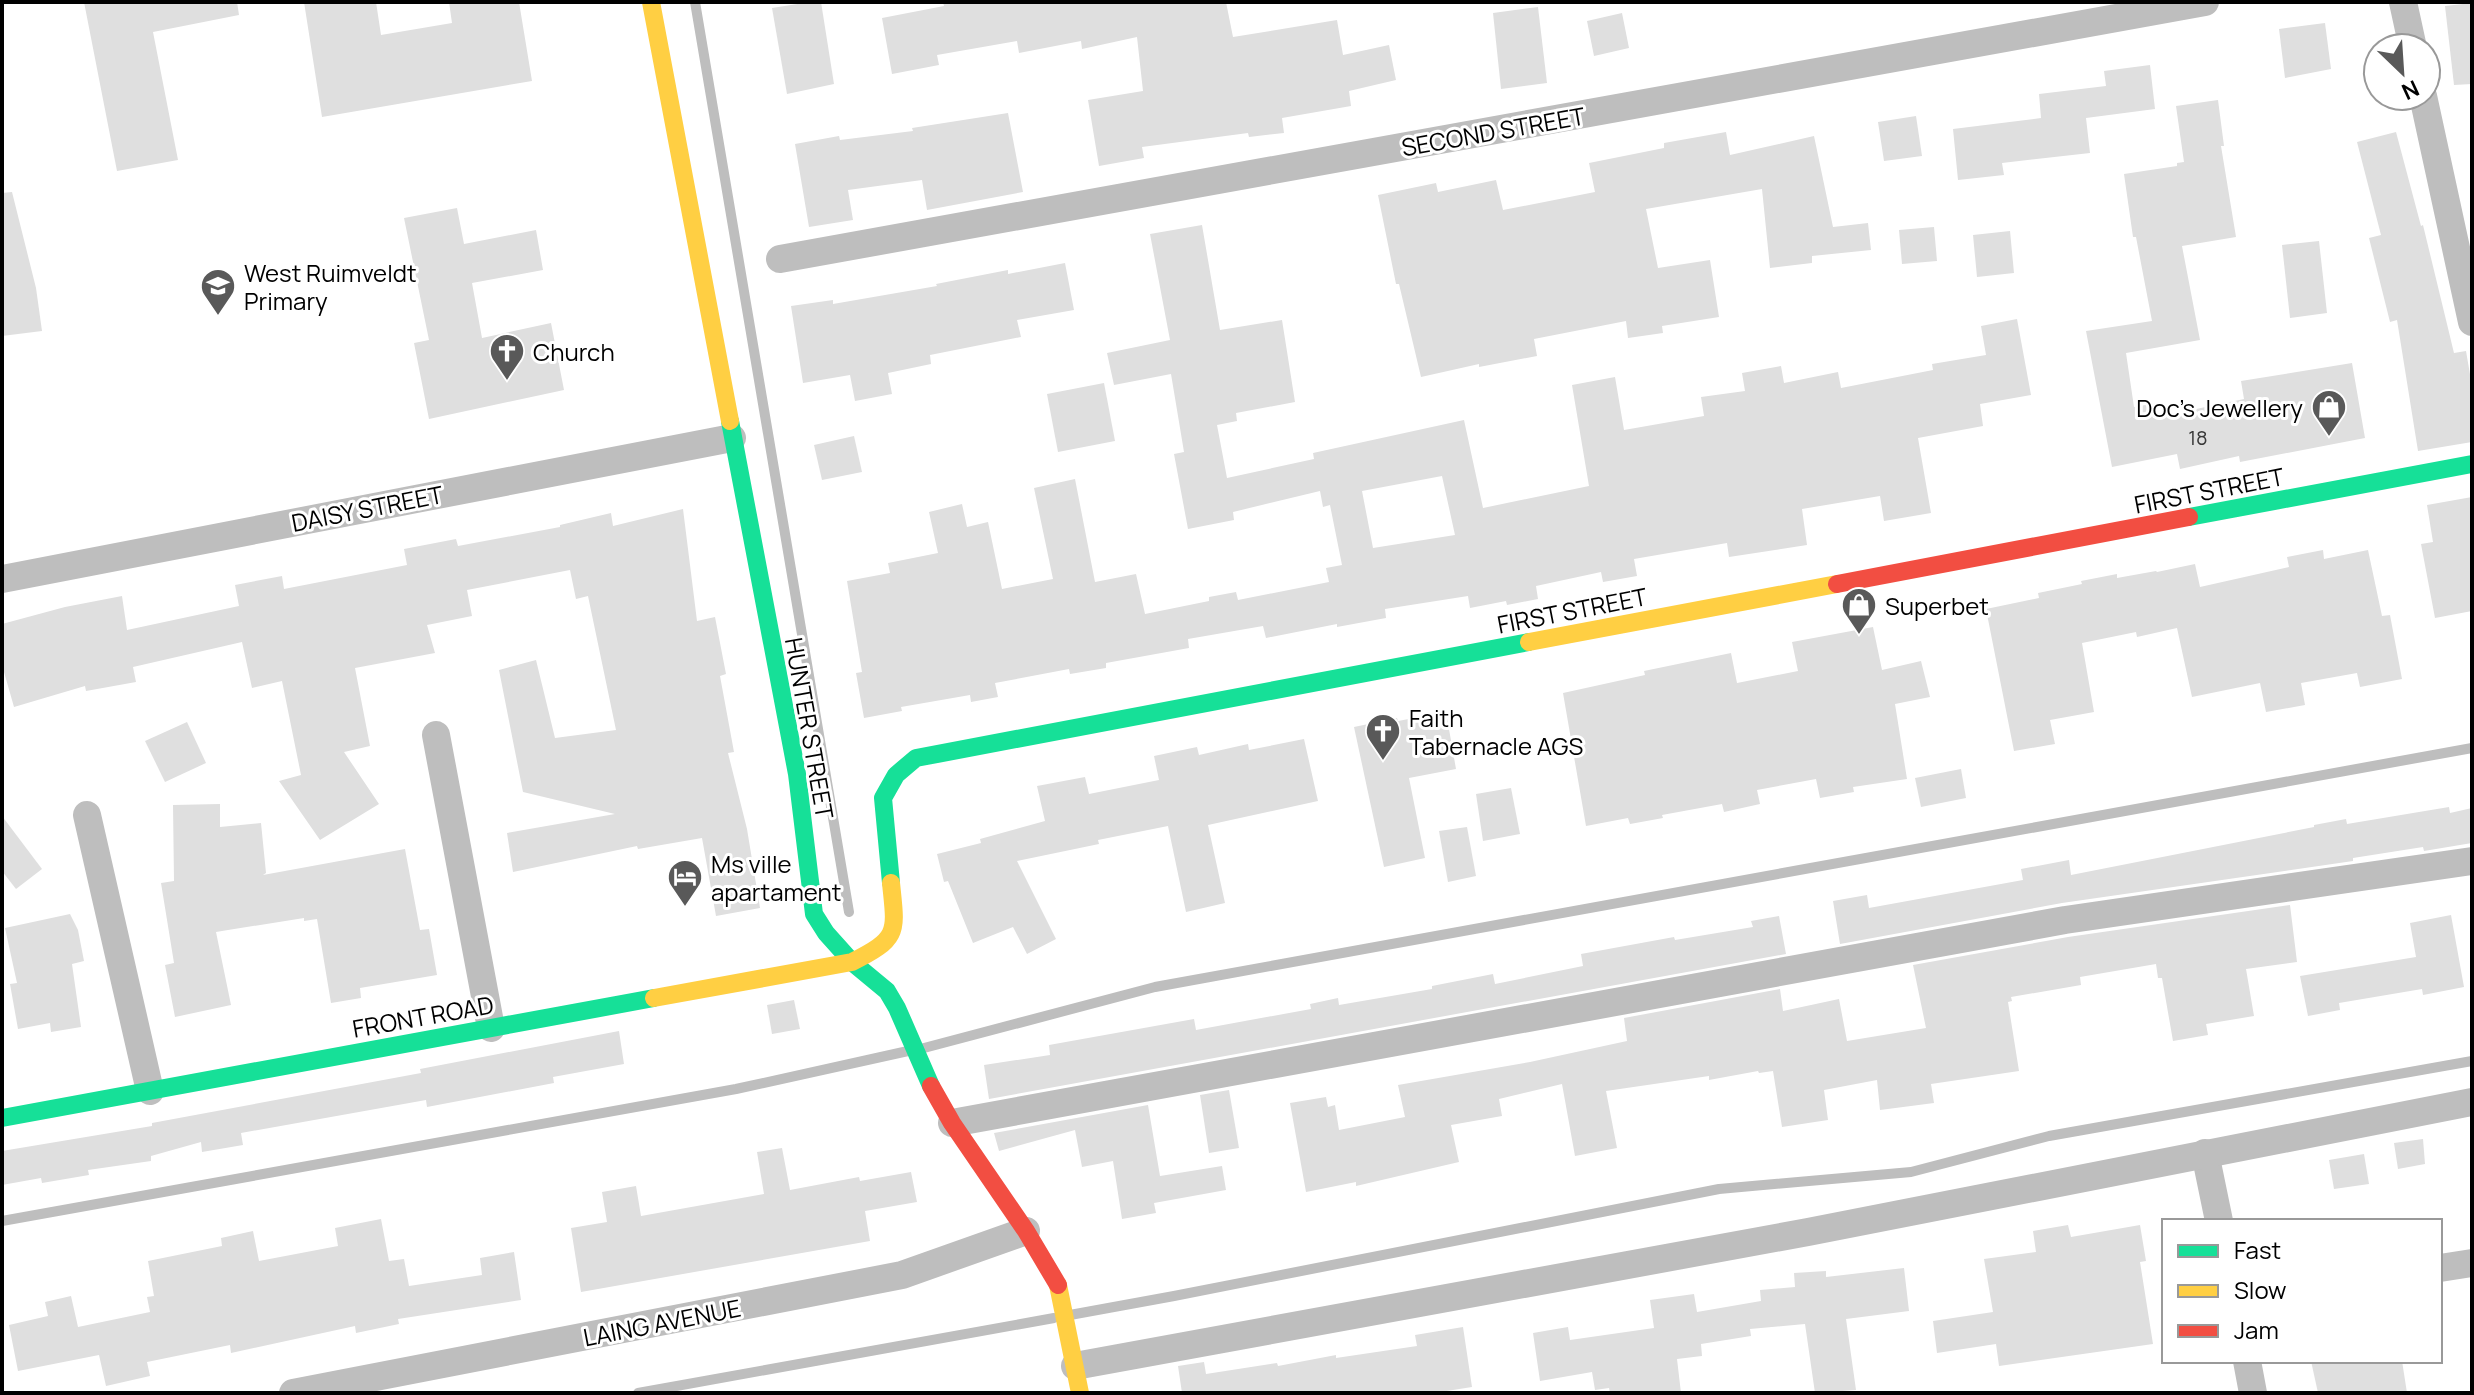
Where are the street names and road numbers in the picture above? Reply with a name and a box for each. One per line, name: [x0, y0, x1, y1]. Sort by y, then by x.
street label: SECOND STREET: [1399, 99, 1588, 163]
street label: FIRST STREET: [2131, 459, 2287, 521]
street label: DAISY STREET: [288, 477, 446, 539]
street label: FIRST STREET: [1494, 579, 1650, 641]
street label: HUNTER STREET: [778, 635, 842, 822]
street label: FRONT ROAD: [350, 987, 496, 1045]
street label: LAING AVENUE: [580, 1291, 744, 1353]

